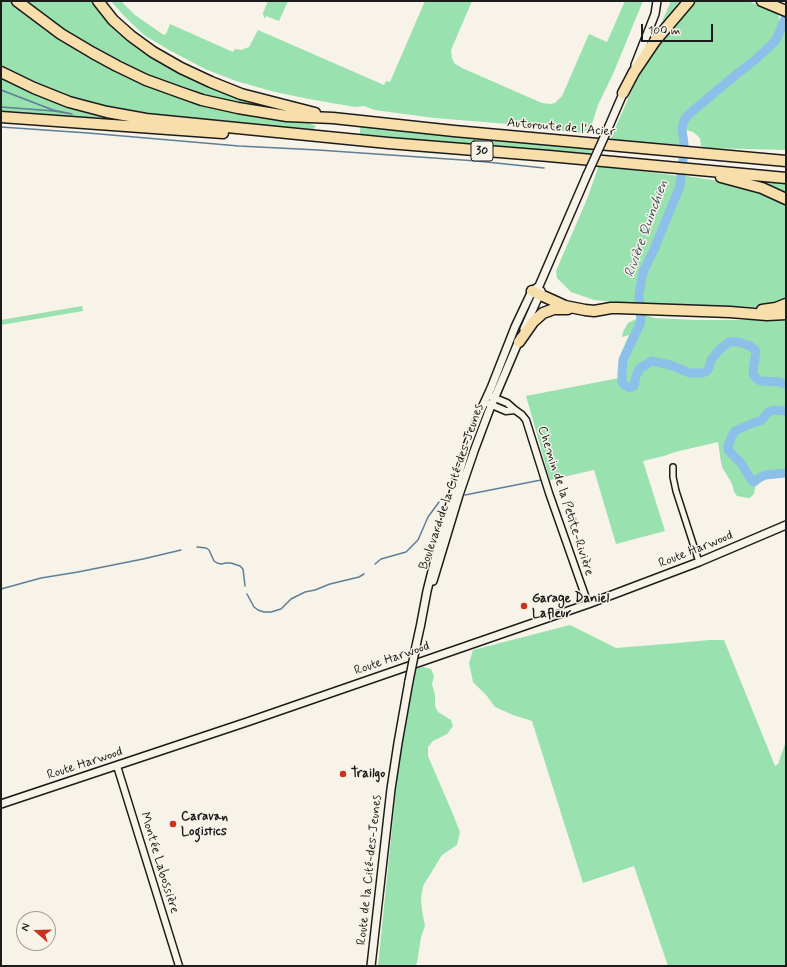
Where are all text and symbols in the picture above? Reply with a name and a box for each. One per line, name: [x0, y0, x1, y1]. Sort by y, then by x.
scale bar: [643, 16, 715, 42]
text: 100 m: [648, 23, 680, 39]
street label: Autoroute de l'Acier: [506, 116, 616, 140]
road number: 30: [471, 141, 493, 161]
water label: Rivière Quinchien: [622, 178, 672, 280]
street label: Boulevard de la Cité-des-Jeunes: [416, 402, 488, 572]
street label: Chemin de la Petite-Rivière: [533, 424, 597, 578]
street label: Route Harwood: [657, 528, 735, 572]
place label: Garage Daniel Lafleur: [532, 591, 609, 622]
marker: Garage Daniel Lafleur: [519, 601, 529, 611]
street label: Route Harwood: [352, 639, 432, 679]
street label: Route Harwood: [45, 744, 125, 784]
place label: Trailgo: [351, 766, 385, 782]
marker: Trailgo: [338, 769, 348, 779]
street label: Route de la Cité-des-Jeunes: [354, 794, 386, 946]
place label: Caravan Logistics: [181, 809, 228, 840]
street label: Montée Labossière: [136, 810, 182, 916]
marker: Caravan Logistics: [168, 819, 178, 829]
north arrow: [16, 911, 56, 951]
text: N: [18, 921, 33, 933]

